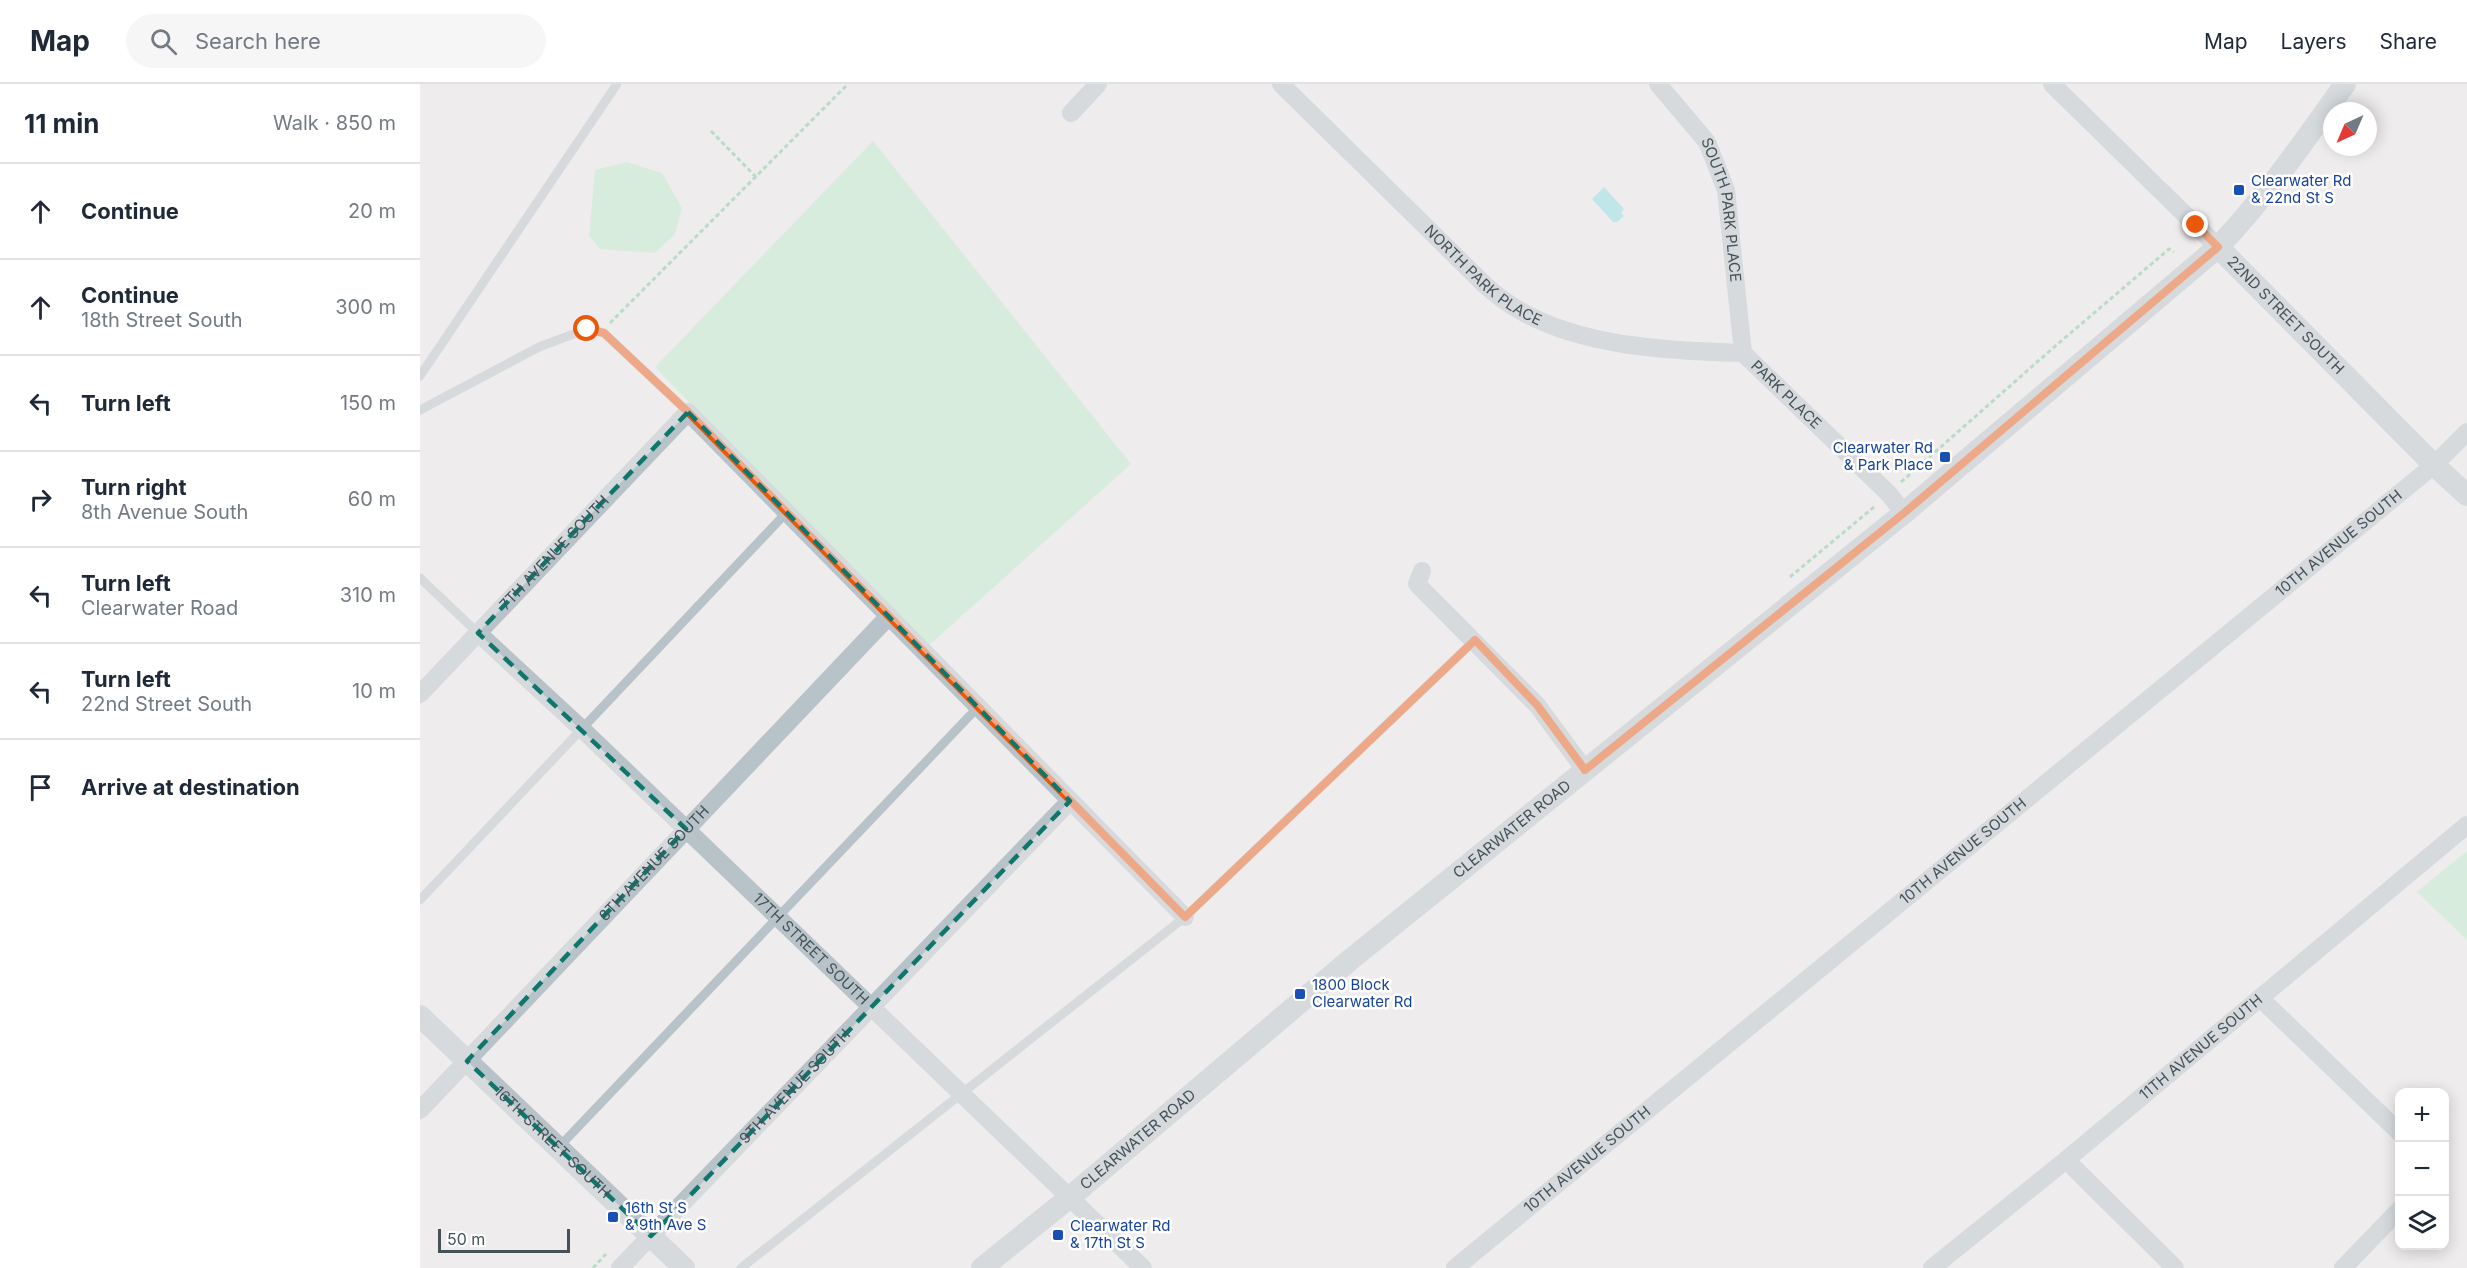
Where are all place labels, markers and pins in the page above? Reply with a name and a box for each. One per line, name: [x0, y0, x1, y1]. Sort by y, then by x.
place label: Clearwater Rd & 22nd St S: [2251, 171, 2351, 207]
marker: Clearwater Rd & 22nd St S: [2232, 183, 2246, 197]
place label: Clearwater Rd & Park Place: [1833, 438, 1933, 474]
marker: Clearwater Rd & Park Place: [1938, 450, 1952, 464]
place label: 1800 Block Clearwater Rd: [1312, 975, 1412, 1011]
marker: 1800 Block Clearwater Rd: [1293, 987, 1307, 1001]
place label: 16th St S & 9th Ave S: [625, 1198, 706, 1234]
marker: 16th St S & 9th Ave S: [606, 1210, 620, 1224]
place label: Clearwater Rd & 17th St S: [1070, 1216, 1170, 1252]
marker: Clearwater Rd & 17th St S: [1051, 1228, 1065, 1242]

